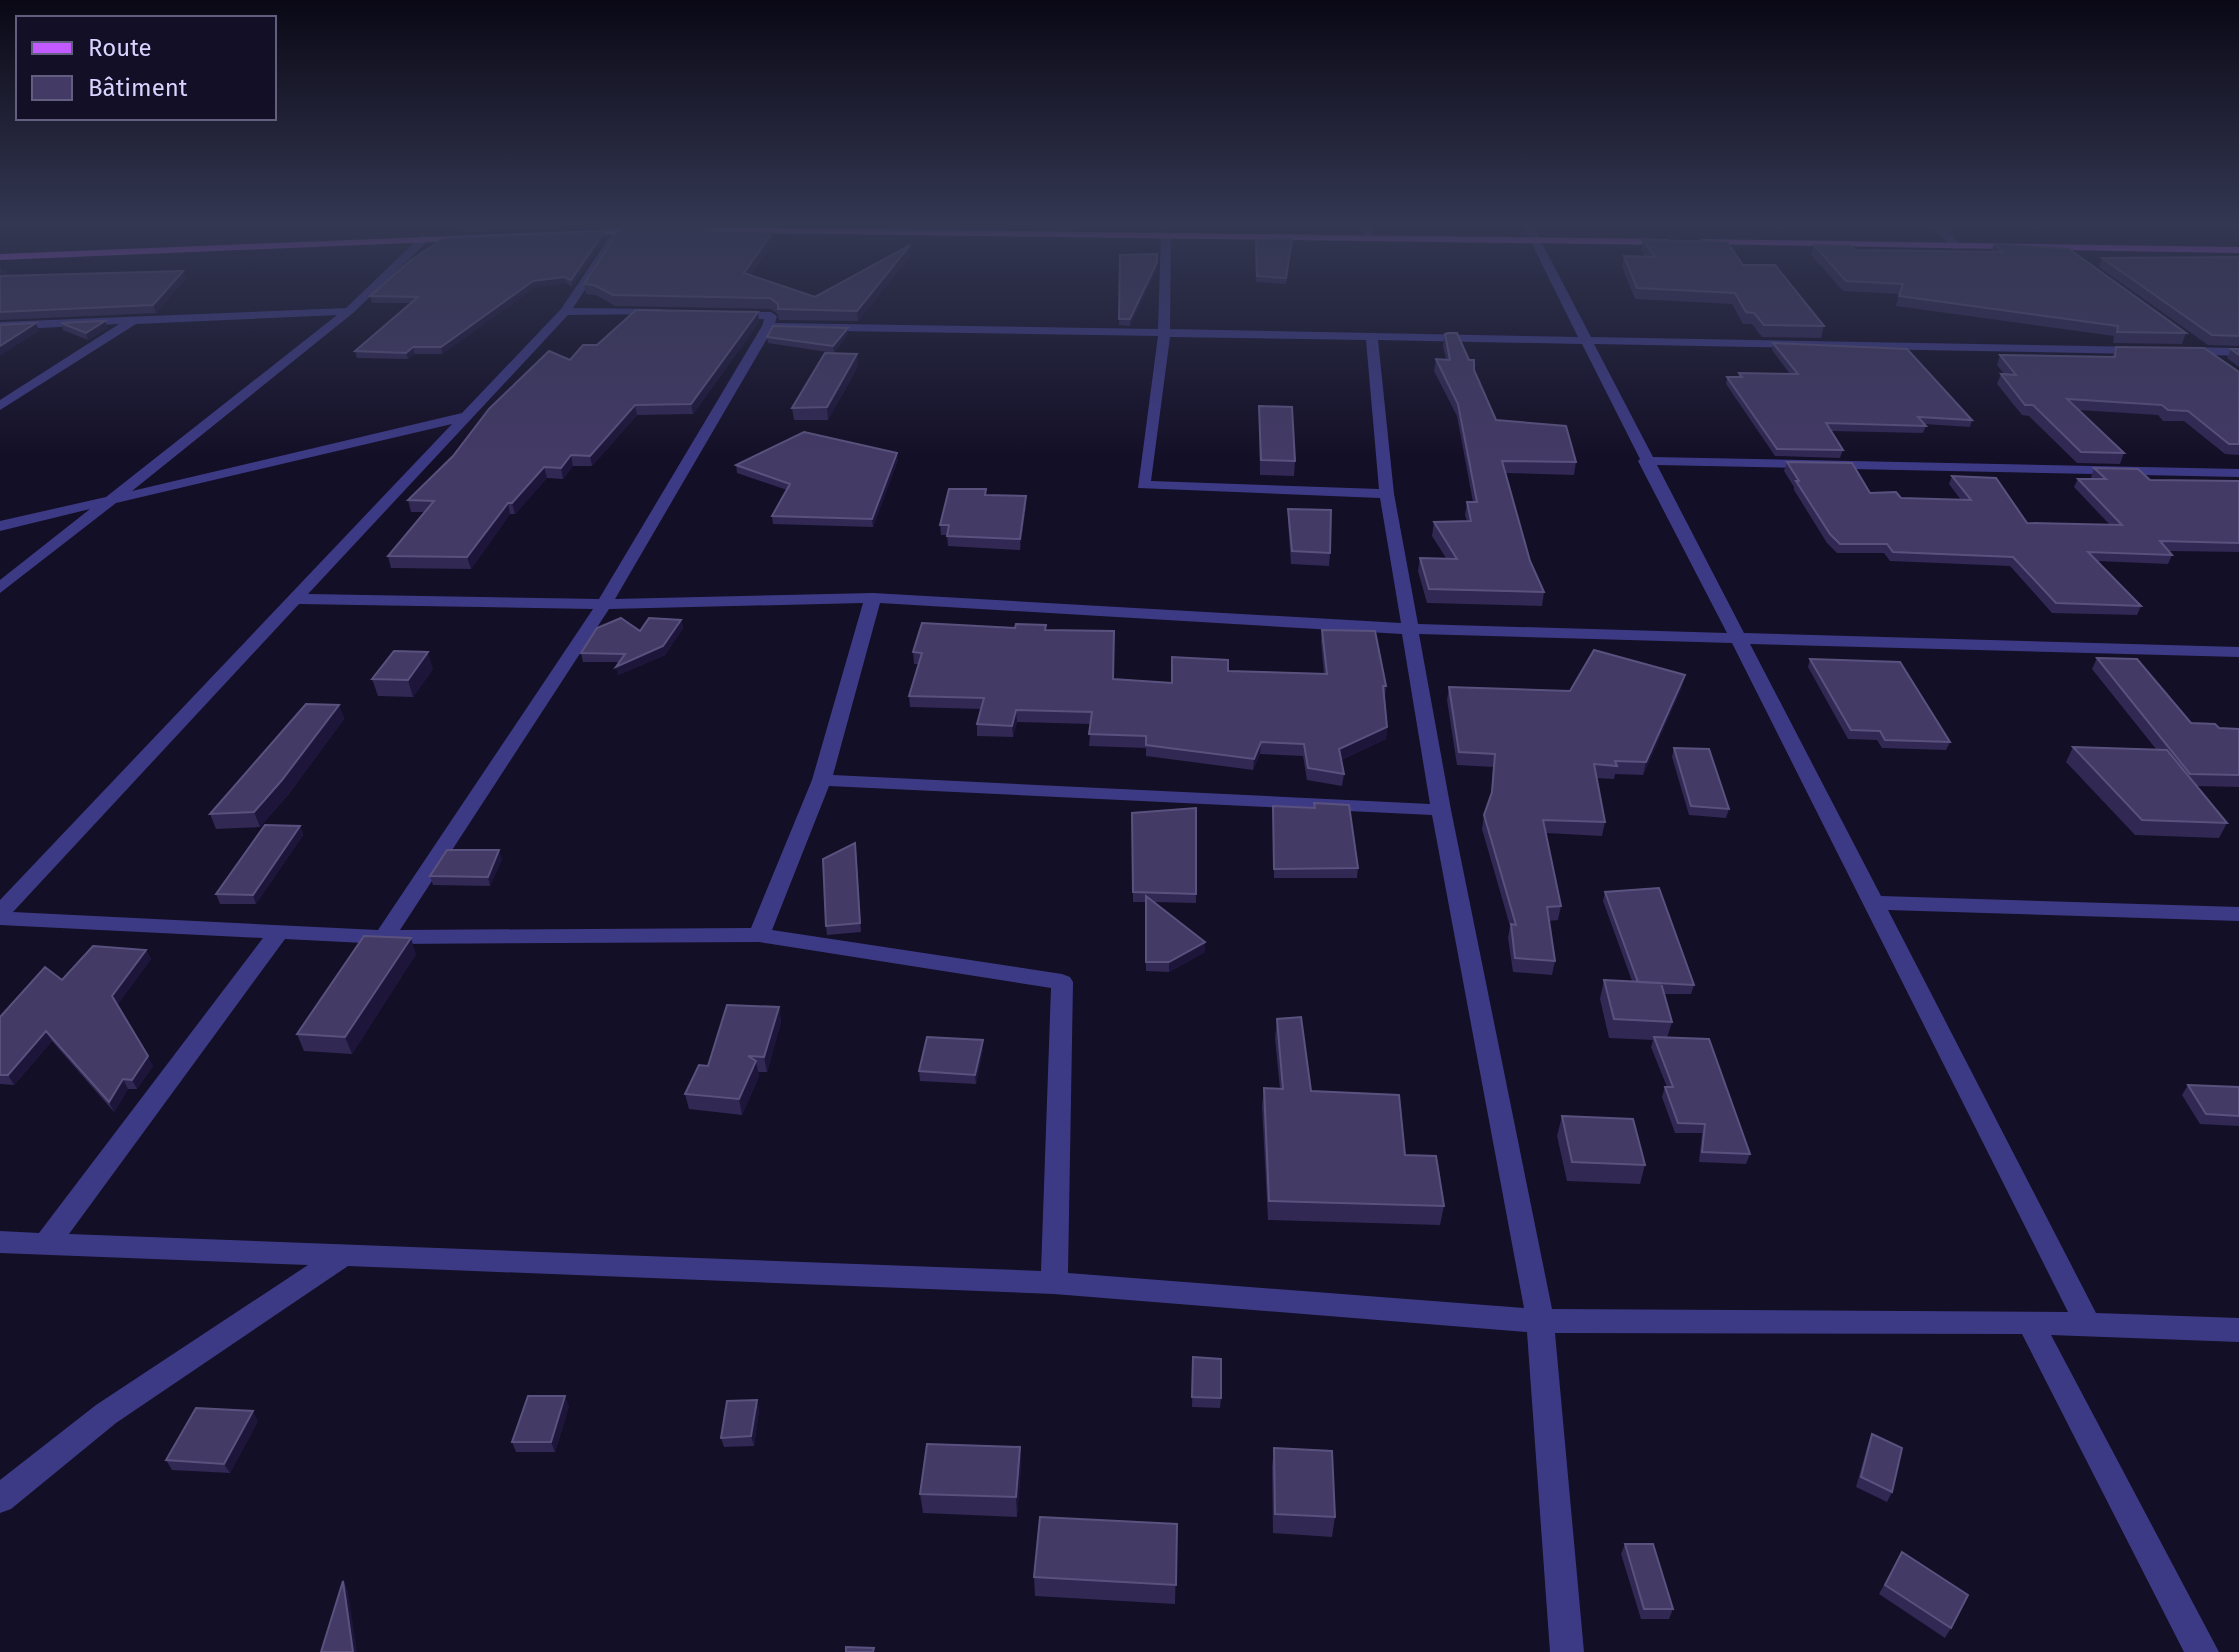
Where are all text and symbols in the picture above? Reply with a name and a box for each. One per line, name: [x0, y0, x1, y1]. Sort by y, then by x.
legend: [16, 16, 276, 120]
text: Route: [88, 34, 152, 62]
text: Bâtiment: [88, 74, 188, 102]

